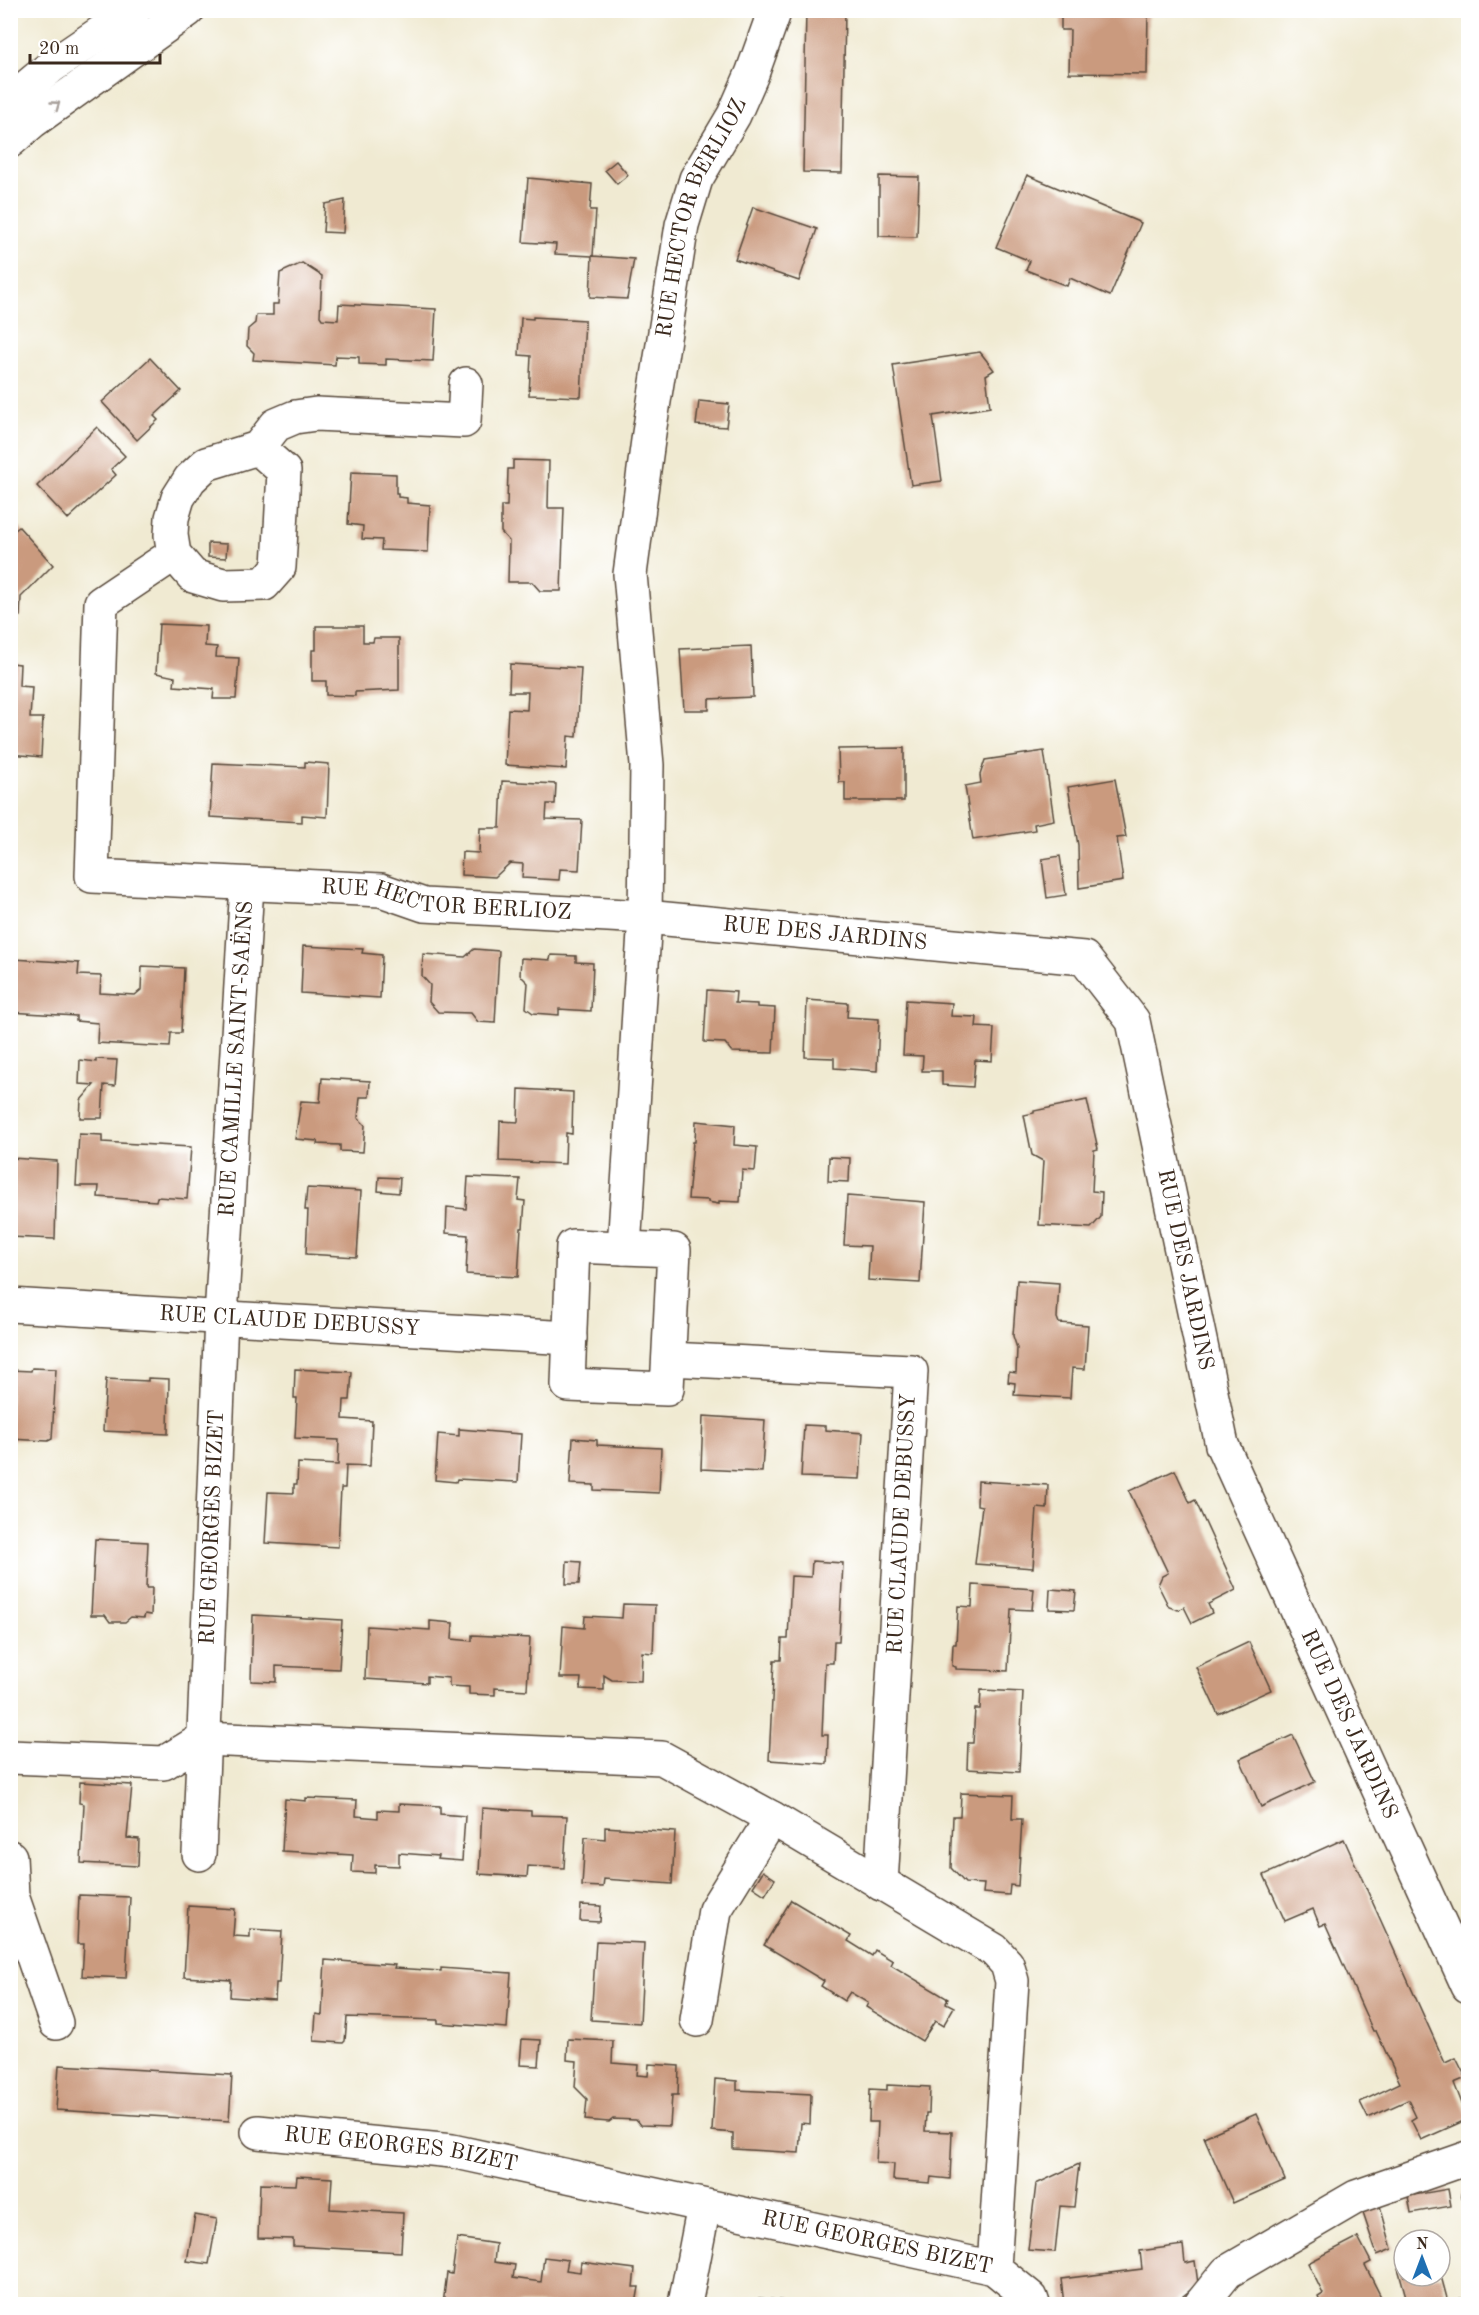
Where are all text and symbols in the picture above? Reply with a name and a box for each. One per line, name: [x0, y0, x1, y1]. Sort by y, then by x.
scale bar: [30, 27, 160, 65]
text: 20 m: [39, 40, 79, 58]
street label: RUE HECTOR BERLIOZ: [653, 95, 751, 339]
one-way arrow: [50, 101, 61, 112]
street label: RUE HECTOR BERLIOZ: [321, 876, 572, 924]
street label: RUE CAMILLE SAINT-SAËNS: [216, 900, 257, 1218]
street label: RUE DES JARDINS: [722, 913, 928, 954]
street label: RUE DES JARDINS: [1153, 1167, 1217, 1372]
street label: RUE CLAUDE DEBUSSY: [158, 1303, 421, 1340]
street label: RUE CLAUDE DEBUSSY: [884, 1393, 920, 1655]
street label: RUE GEORGES BIZET: [197, 1409, 228, 1645]
street label: RUE DES JARDINS: [1297, 1626, 1401, 1822]
street label: RUE GEORGES BIZET: [283, 2124, 520, 2176]
street label: RUE GEORGES BIZET: [760, 2207, 995, 2278]
north arrow: [1392, 2228, 1452, 2288]
text: N: [1416, 2237, 1429, 2253]

